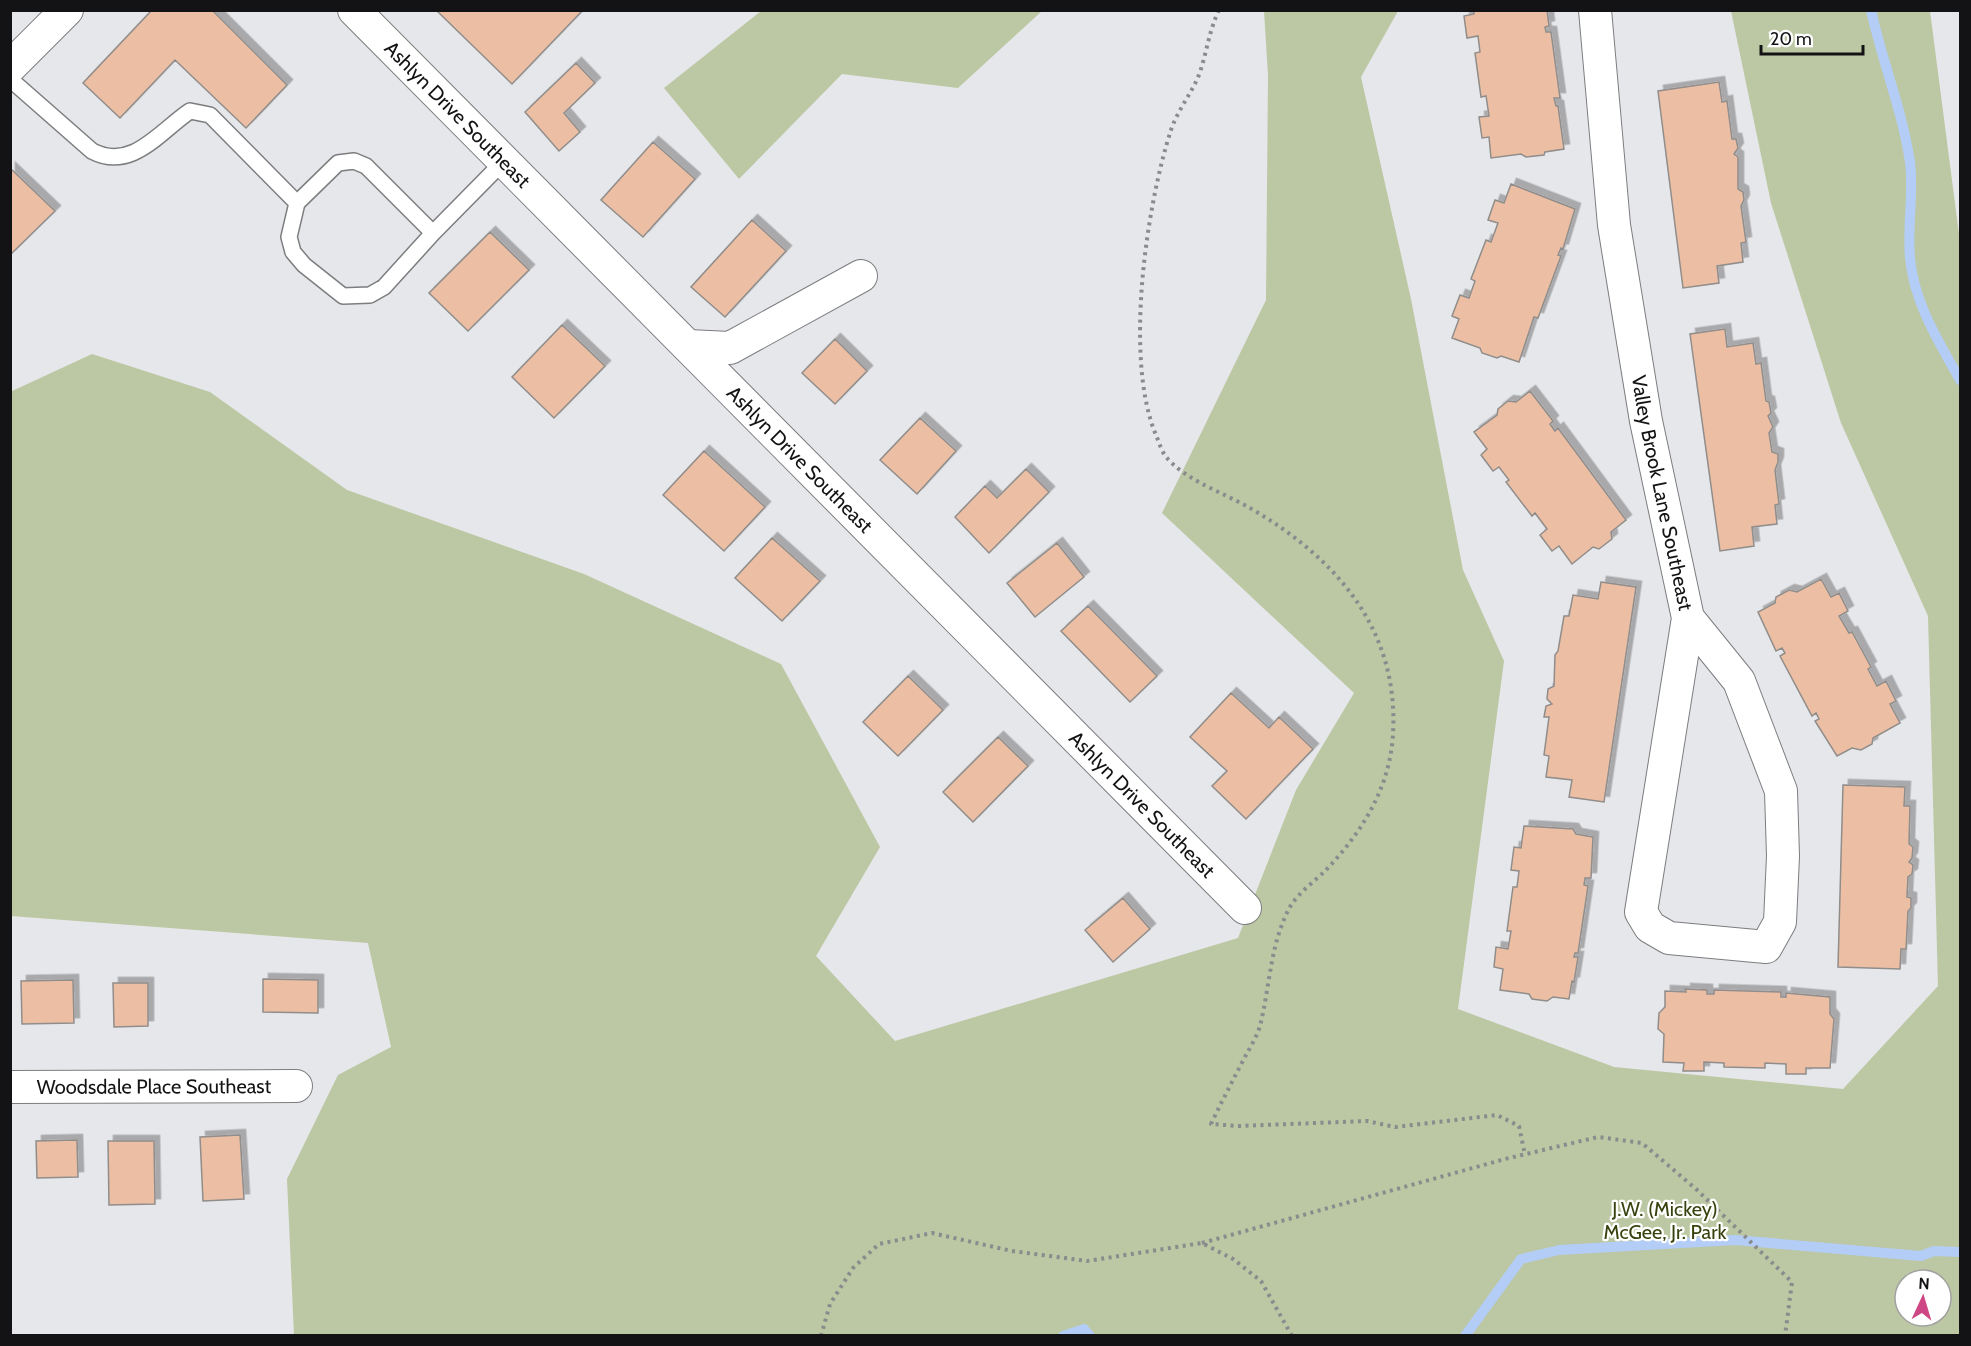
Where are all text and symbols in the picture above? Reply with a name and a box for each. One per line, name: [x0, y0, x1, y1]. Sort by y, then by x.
scale bar: [1761, 18, 1863, 56]
text: 20 m: [1770, 28, 1812, 50]
street label: Ashlyn Drive Southeast: [380, 36, 536, 193]
street label: Valley Brook Lane Southeast: [1627, 373, 1698, 613]
street label: Ashlyn Drive Southeast: [722, 381, 878, 538]
street label: Ashlyn Drive Southeast: [1064, 726, 1220, 883]
street label: Woodsdale Place Southeast: [37, 1074, 272, 1099]
park label: J.W. (Mickey) McGee, Jr. Park: [1604, 1197, 1726, 1244]
north arrow: [1893, 1268, 1953, 1328]
text: N: [1918, 1274, 1930, 1293]

